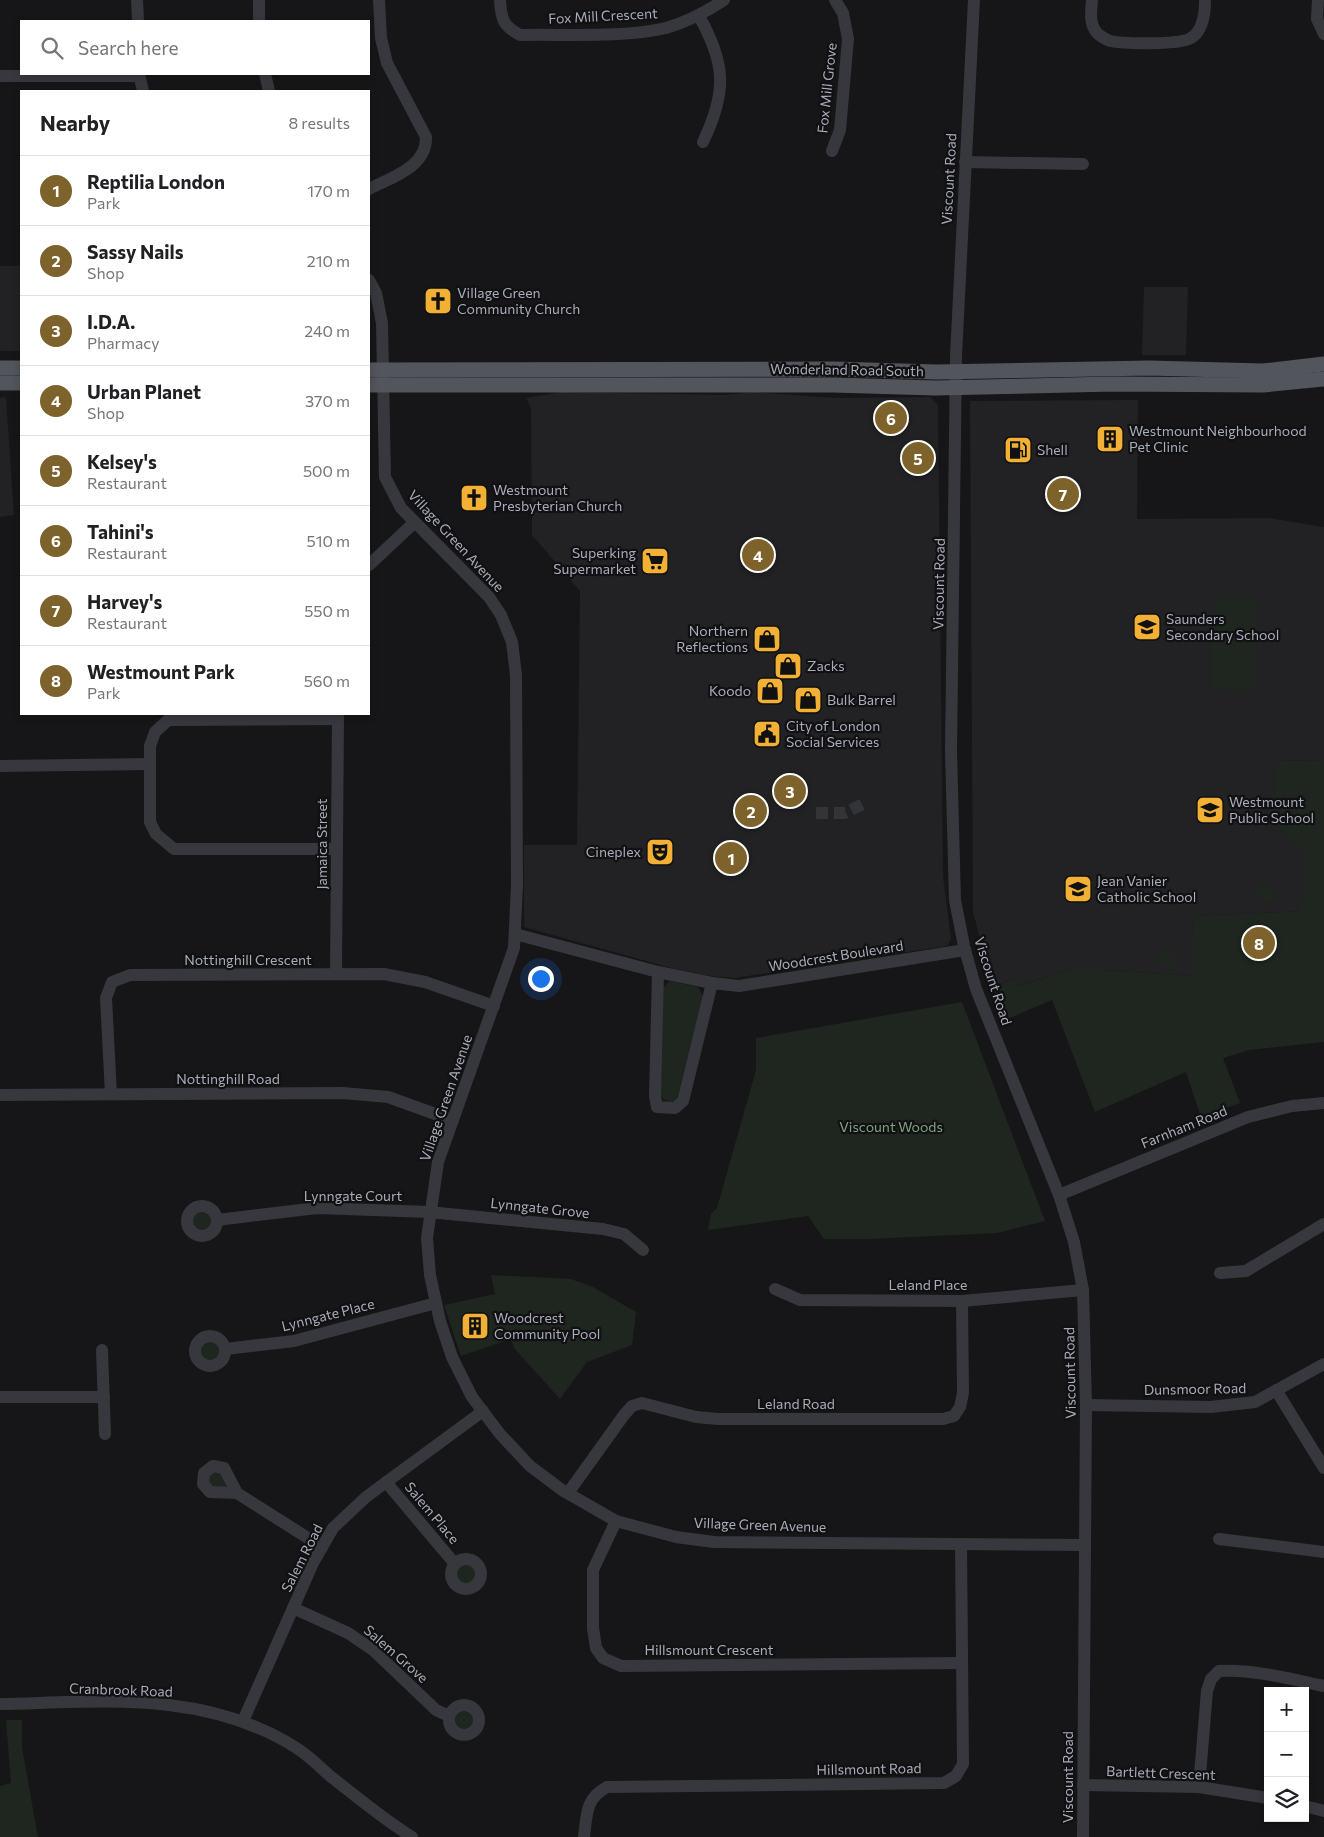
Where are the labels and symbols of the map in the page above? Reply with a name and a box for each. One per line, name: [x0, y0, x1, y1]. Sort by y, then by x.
street label: Fox Mill Crescent: [548, 4, 658, 27]
street label: Fox Mill Grove: [813, 42, 840, 134]
street label: Viscount Road: [938, 133, 959, 225]
place label: Village Green Community Church: [457, 284, 580, 317]
church icon: Village Green Community Church: [423, 286, 453, 316]
street label: Wonderland Road South: [770, 360, 924, 379]
pin: 6: [875, 399, 907, 437]
place label: Westmount Neighbourhood Pet Clinic: [1129, 422, 1307, 455]
building icon: Westmount Neighbourhood Pet Clinic: [1095, 424, 1125, 454]
fuel station icon: Shell: [1003, 435, 1033, 465]
pin: 5: [902, 439, 934, 477]
place label: Shell: [1037, 441, 1068, 458]
pin: 7: [1047, 475, 1079, 513]
place label: Westmount Presbyterian Church: [493, 481, 622, 514]
church icon: Westmount Presbyterian Church: [459, 483, 489, 513]
street label: Village Green Avenue: [405, 486, 508, 595]
pin: 4: [742, 536, 774, 574]
street label: Viscount Road: [929, 538, 948, 630]
place label: Superking Supermarket: [553, 544, 636, 577]
supermarket icon: Superking Supermarket: [640, 546, 670, 576]
place label: Saunders Secondary School: [1166, 610, 1279, 643]
school or university icon: Saunders Secondary School: [1132, 612, 1162, 642]
place label: Northern Reflections: [676, 622, 748, 655]
shop icon: Northern Reflections: [752, 624, 782, 654]
shop icon: Zacks: [773, 651, 803, 681]
place label: Zacks: [807, 657, 845, 674]
shop icon: Koodo: [755, 676, 785, 706]
place label: Koodo: [709, 682, 751, 699]
shop icon: Bulk Barrel: [793, 685, 823, 715]
place label: Bulk Barrel: [827, 691, 896, 708]
place label: City of London Social Services: [786, 717, 880, 750]
public building icon: City of London Social Services: [752, 719, 782, 749]
pin: 3: [774, 772, 806, 810]
pin: 2: [735, 792, 767, 830]
place label: Westmount Public School: [1229, 793, 1314, 826]
school or university icon: Westmount Public School: [1195, 795, 1225, 825]
street label: Jamaica Street: [313, 798, 330, 890]
theatre icon: Cineplex: [645, 837, 675, 867]
pin: 1: [715, 839, 747, 877]
place label: Cineplex: [586, 843, 642, 860]
place label: Jean Vanier Catholic School: [1097, 872, 1196, 905]
school or university icon: Jean Vanier Catholic School: [1063, 874, 1093, 904]
pin: 8: [1243, 924, 1275, 962]
street label: Viscount Road: [971, 935, 1016, 1027]
street label: Woodcrest Boulevard: [767, 936, 905, 975]
street label: Nottinghill Crescent: [184, 951, 312, 968]
your location: [528, 966, 554, 992]
street label: Village Green Avenue: [416, 1032, 475, 1163]
street label: Nottinghill Road: [176, 1070, 280, 1087]
street label: Farnham Road: [1138, 1101, 1229, 1152]
park label: Viscount Woods: [839, 1118, 943, 1135]
street label: Lynngate Court: [304, 1187, 403, 1204]
street label: Lynngate Grove: [490, 1194, 590, 1221]
street label: Leland Place: [888, 1276, 968, 1293]
street label: Lynngate Place: [280, 1295, 376, 1334]
place label: Woodcrest Community Pool: [494, 1309, 600, 1342]
building icon: Woodcrest Community Pool: [460, 1311, 490, 1341]
street label: Viscount Road: [1060, 1327, 1079, 1419]
street label: Dunsmoor Road: [1144, 1379, 1246, 1398]
street label: Leland Road: [757, 1395, 835, 1412]
street label: Salem Place: [402, 1478, 463, 1547]
street label: Village Green Avenue: [693, 1514, 827, 1535]
street label: Salem Road: [277, 1521, 326, 1595]
street label: Salem Grove: [361, 1621, 432, 1686]
street label: Hillsmount Crescent: [644, 1641, 774, 1658]
street label: Cranbrook Road: [69, 1679, 173, 1700]
street label: Viscount Road: [1059, 1731, 1076, 1823]
street label: Hillsmount Road: [816, 1759, 922, 1778]
street label: Bartlett Crescent: [1106, 1762, 1216, 1783]

